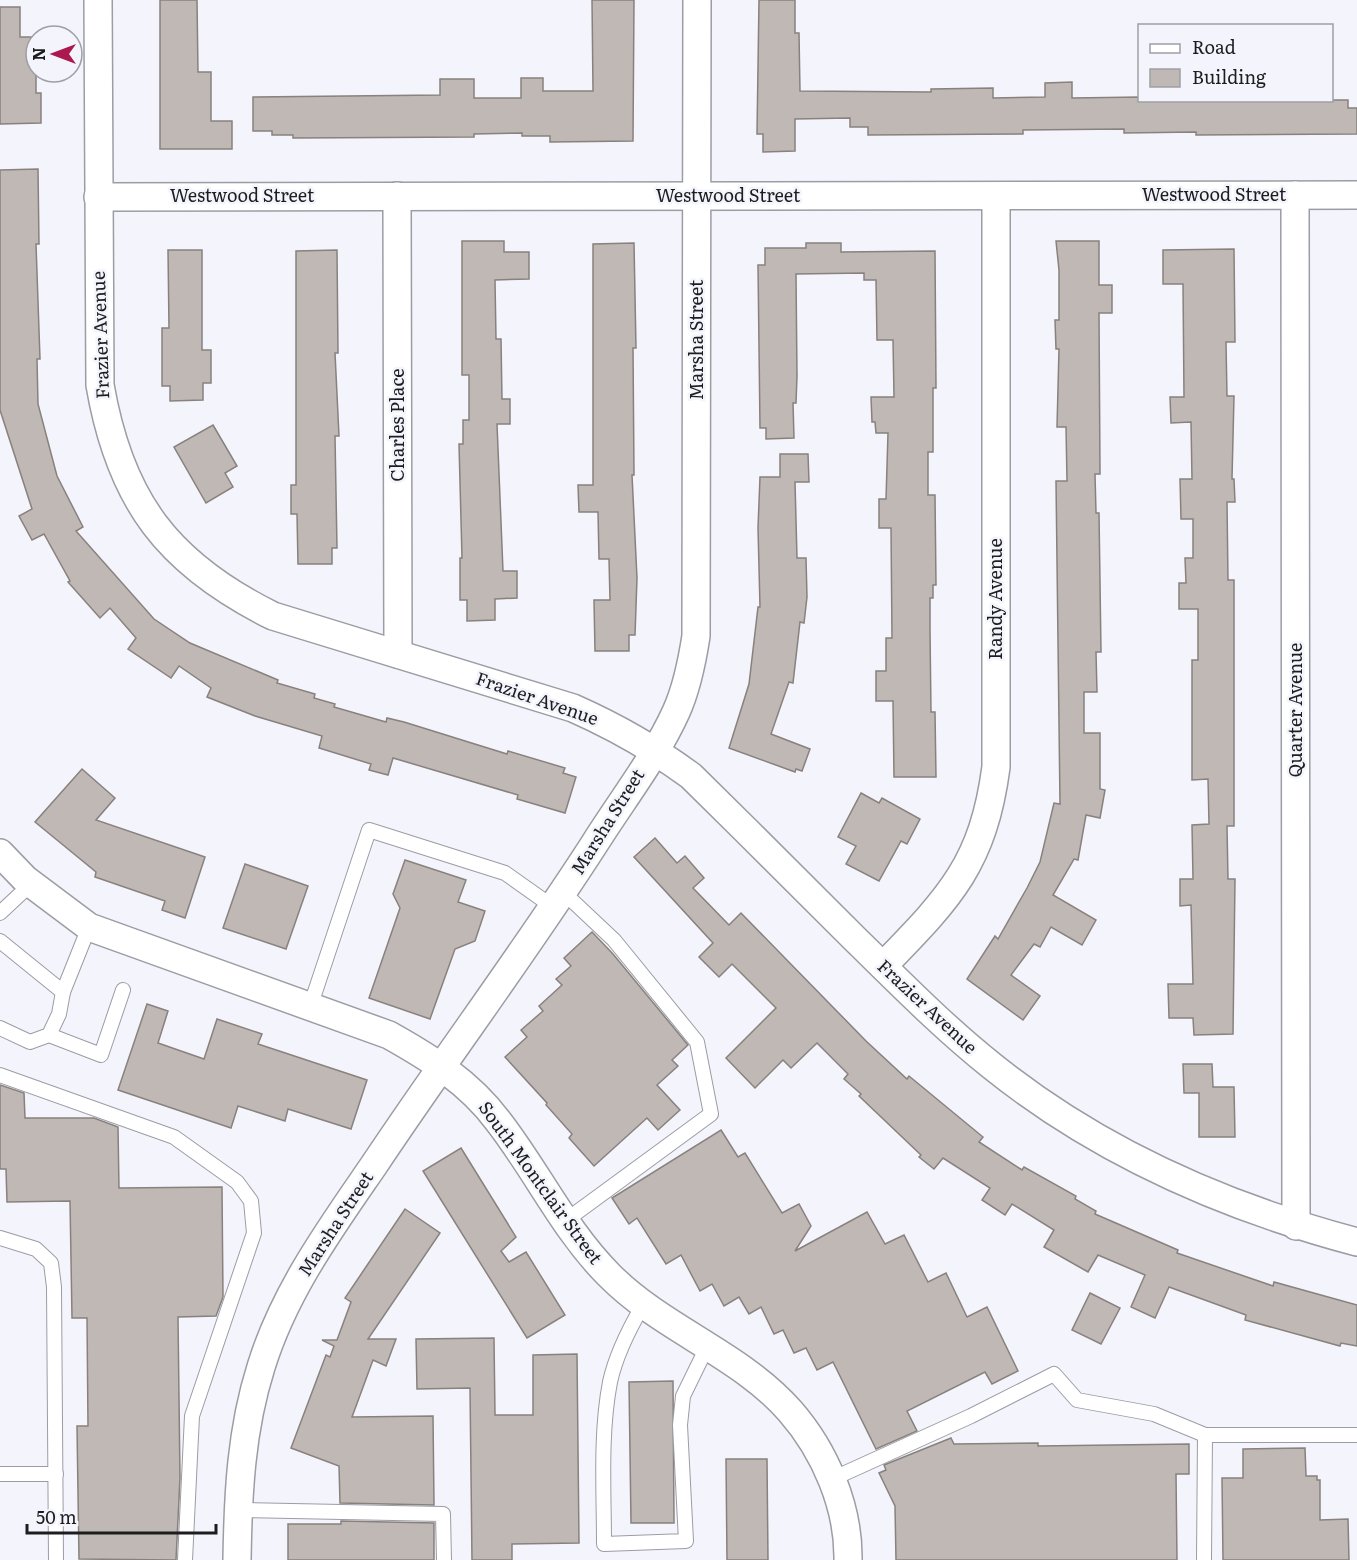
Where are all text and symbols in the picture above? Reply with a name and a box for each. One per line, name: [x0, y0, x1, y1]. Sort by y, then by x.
north arrow: [24, 24, 84, 84]
legend: [1138, 24, 1333, 102]
text: Road: [1192, 33, 1236, 60]
text: N: [26, 47, 50, 61]
text: Building: [1192, 63, 1267, 90]
street label: Westwood Street: [1142, 180, 1287, 207]
street label: Westwood Street: [170, 181, 315, 208]
street label: Westwood Street: [656, 181, 801, 208]
street label: Frazier Avenue: [84, 271, 115, 400]
street label: Marsha Street: [682, 279, 709, 400]
street label: Charles Place: [383, 368, 410, 482]
street label: Randy Avenue: [981, 538, 1008, 660]
street label: Quarter Avenue: [1281, 643, 1308, 777]
street label: Frazier Avenue: [473, 664, 602, 731]
street label: Marsha Street: [563, 762, 651, 879]
street label: Frazier Avenue: [872, 952, 984, 1059]
street label: South Montclair Street: [473, 1095, 610, 1270]
street label: Marsha Street: [291, 1165, 379, 1281]
scale bar: [27, 1497, 216, 1535]
text: 50 m: [36, 1503, 77, 1530]

